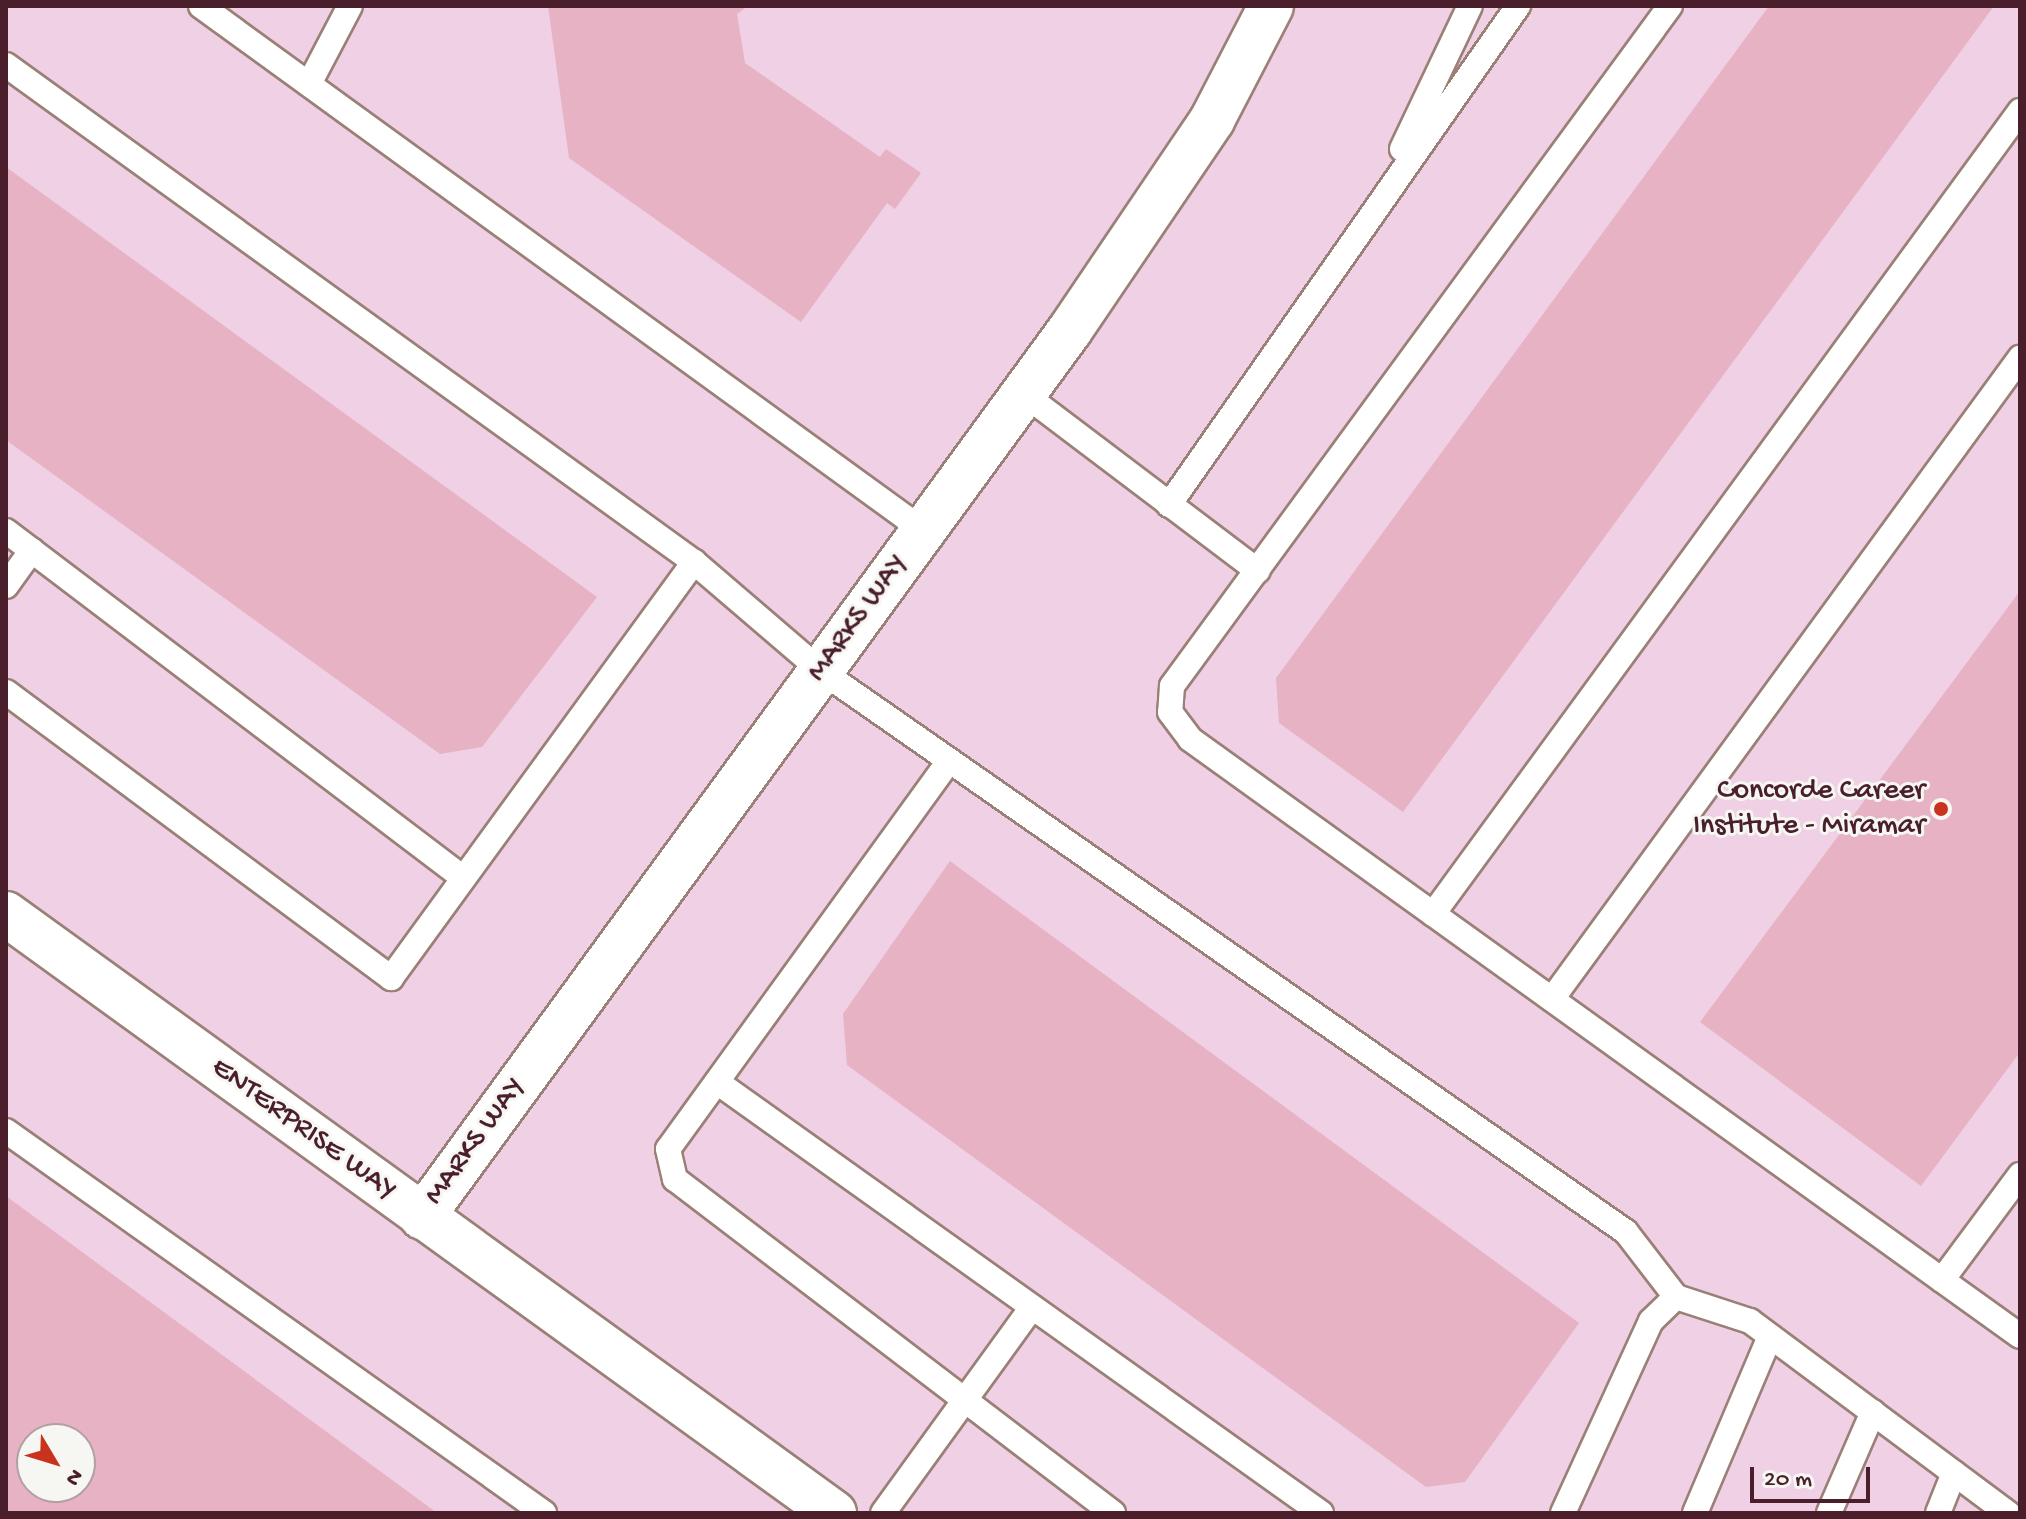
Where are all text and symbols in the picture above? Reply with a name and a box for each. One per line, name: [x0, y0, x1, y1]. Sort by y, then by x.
street label: MARKS WAY: [801, 548, 917, 690]
place label: Concorde Career Institute - Miramar: [1693, 774, 1925, 844]
marker: Concorde Career Institute - Miramar: [1932, 800, 1950, 818]
street label: ENTERPRISE WAY: [203, 1051, 403, 1209]
street label: MARKS WAY: [418, 1071, 534, 1213]
north arrow: [16, 1423, 96, 1503]
scale bar: [1754, 1451, 1874, 1501]
text: N: [59, 1463, 88, 1490]
text: 20 m: [1764, 1466, 1812, 1495]

